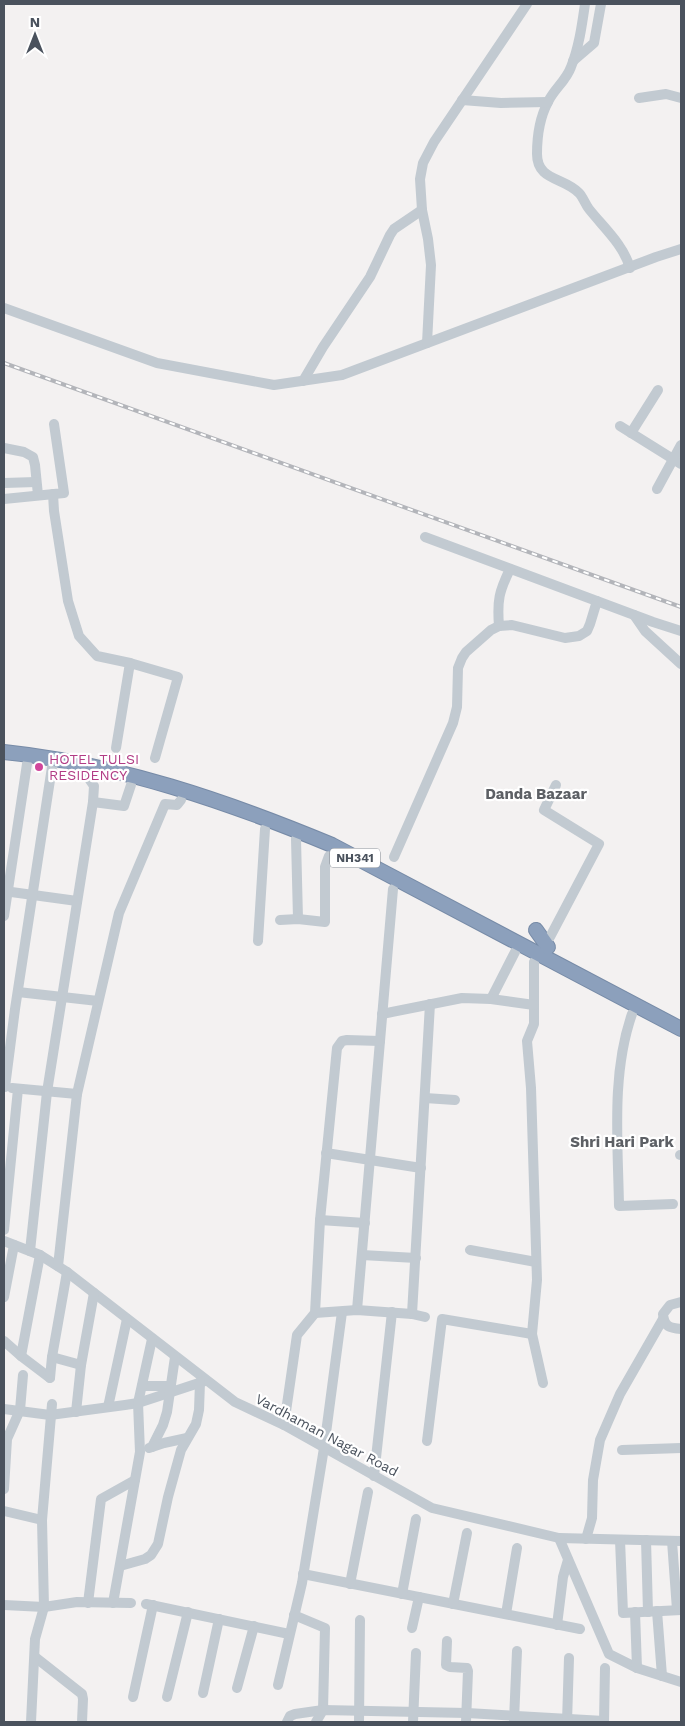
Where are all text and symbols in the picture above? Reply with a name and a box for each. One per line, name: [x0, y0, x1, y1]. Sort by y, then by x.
north arrow: [10, 10, 60, 60]
text: N: [30, 14, 40, 30]
place label: HOTEL TULSI RESIDENCY: [49, 751, 139, 783]
marker: HOTEL TULSI RESIDENCY: [33, 761, 45, 773]
district label: Danda Bazaar: [485, 785, 587, 803]
road number: NH341: [330, 848, 380, 868]
district label: Shri Hari Park: [570, 1133, 674, 1151]
street label: Vardhaman Nagar Road: [253, 1390, 401, 1480]

